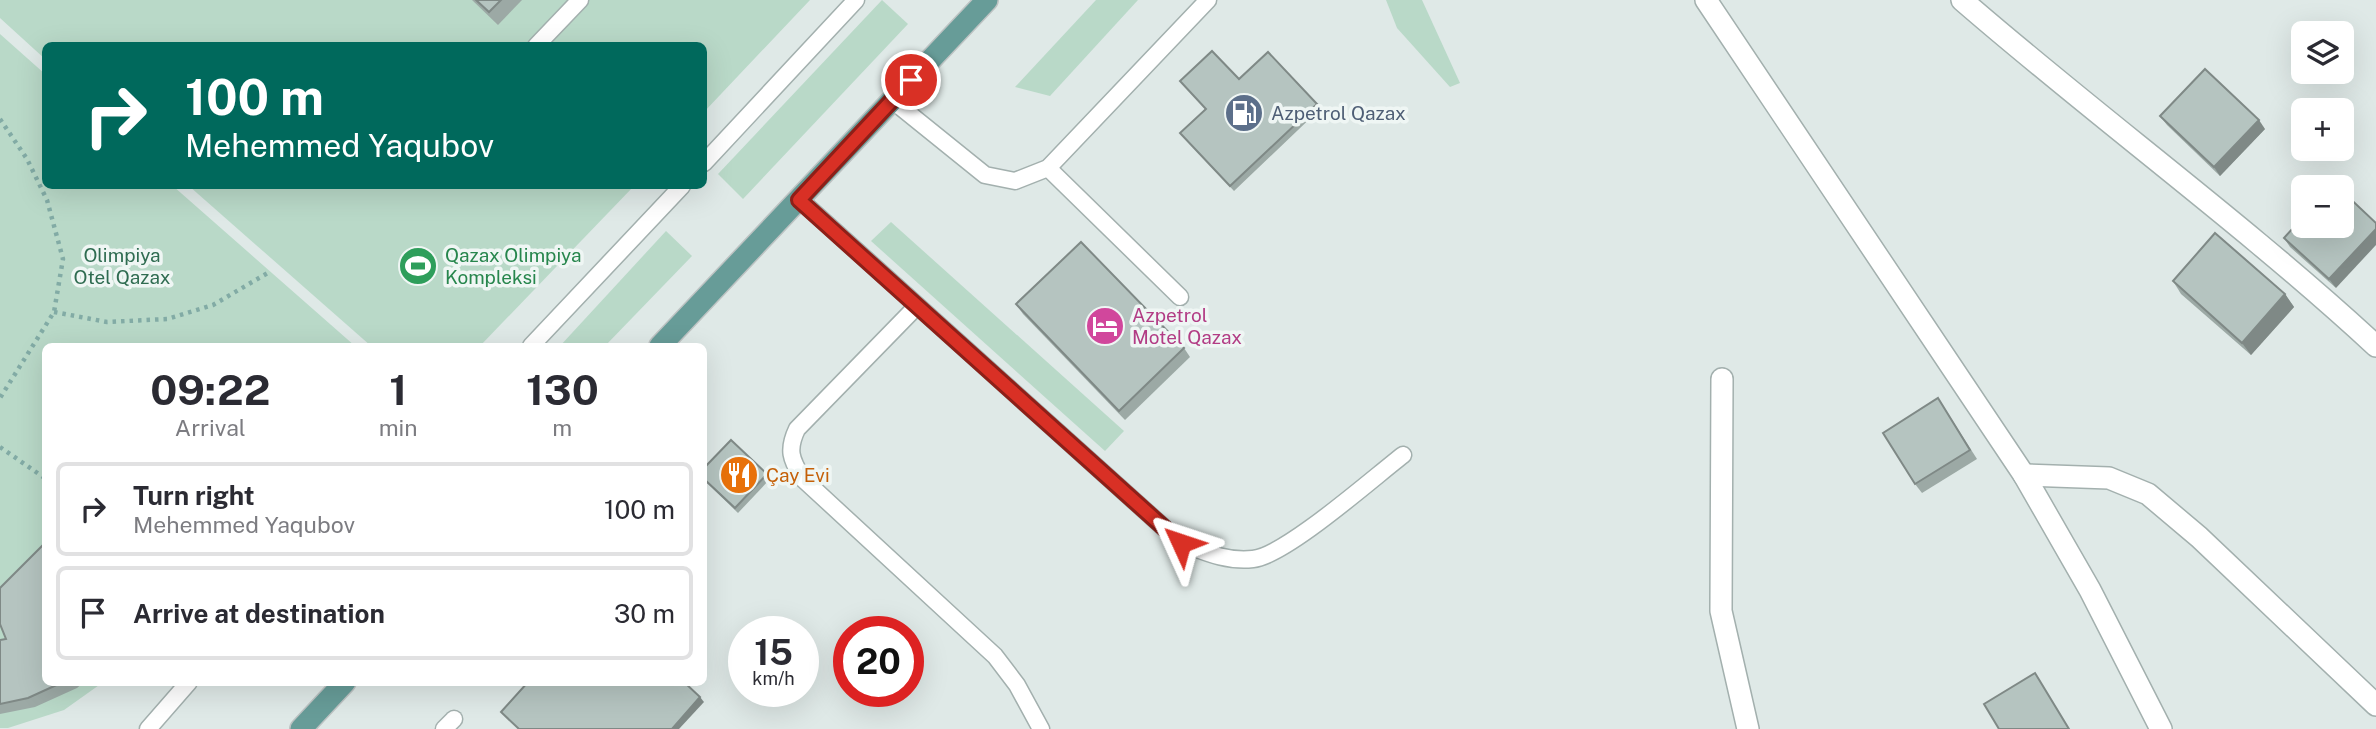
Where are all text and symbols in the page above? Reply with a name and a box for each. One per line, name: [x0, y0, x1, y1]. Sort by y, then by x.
map controls: [2291, 21, 2354, 238]
button: layers: [2291, 21, 2354, 84]
pin: [881, 50, 941, 110]
icon: arrive: [892, 61, 930, 99]
text: 100 m: [185, 68, 324, 126]
icon: right: [70, 70, 161, 161]
fuel station icon: Azpetrol Qazax: [1223, 92, 1265, 134]
button: +: [2291, 98, 2354, 161]
place label: Azpetrol Qazax: [1271, 102, 1406, 124]
text: Mehemmed Yaqubov: [185, 127, 494, 164]
button: −: [2291, 175, 2354, 238]
park label: Olimpiya Otel Qazax: [74, 244, 171, 288]
place label: Qazax Olimpiya Kompleksi: [445, 244, 582, 288]
sports icon: Qazax Olimpiya Kompleksi: [397, 245, 439, 287]
place label: Azpetrol Motel Qazax: [1132, 304, 1242, 348]
hotel icon: Azpetrol Motel Qazax: [1084, 305, 1126, 347]
text: 09:22: [150, 365, 270, 414]
text: 1: [389, 365, 407, 414]
text: 130: [526, 365, 599, 414]
text: Arrival: [175, 414, 246, 441]
text: min: [379, 414, 418, 441]
text: m: [552, 414, 572, 441]
restaurant icon: Çay Evi: [718, 454, 760, 496]
place label: Çay Evi: [766, 464, 830, 486]
text: Turn right: [133, 480, 255, 511]
icon: right: [74, 490, 112, 528]
text: 100 m: [604, 494, 675, 525]
position arrow: [1144, 506, 1218, 580]
text: Mehemmed Yaqubov: [133, 511, 355, 538]
icon: arrive: [74, 594, 112, 632]
text: Arrive at destination: [133, 598, 385, 629]
text: 30 m: [614, 598, 675, 629]
speed limit sign: 20: [833, 616, 924, 707]
text: 15: [754, 632, 793, 673]
text: km/h: [752, 668, 795, 689]

